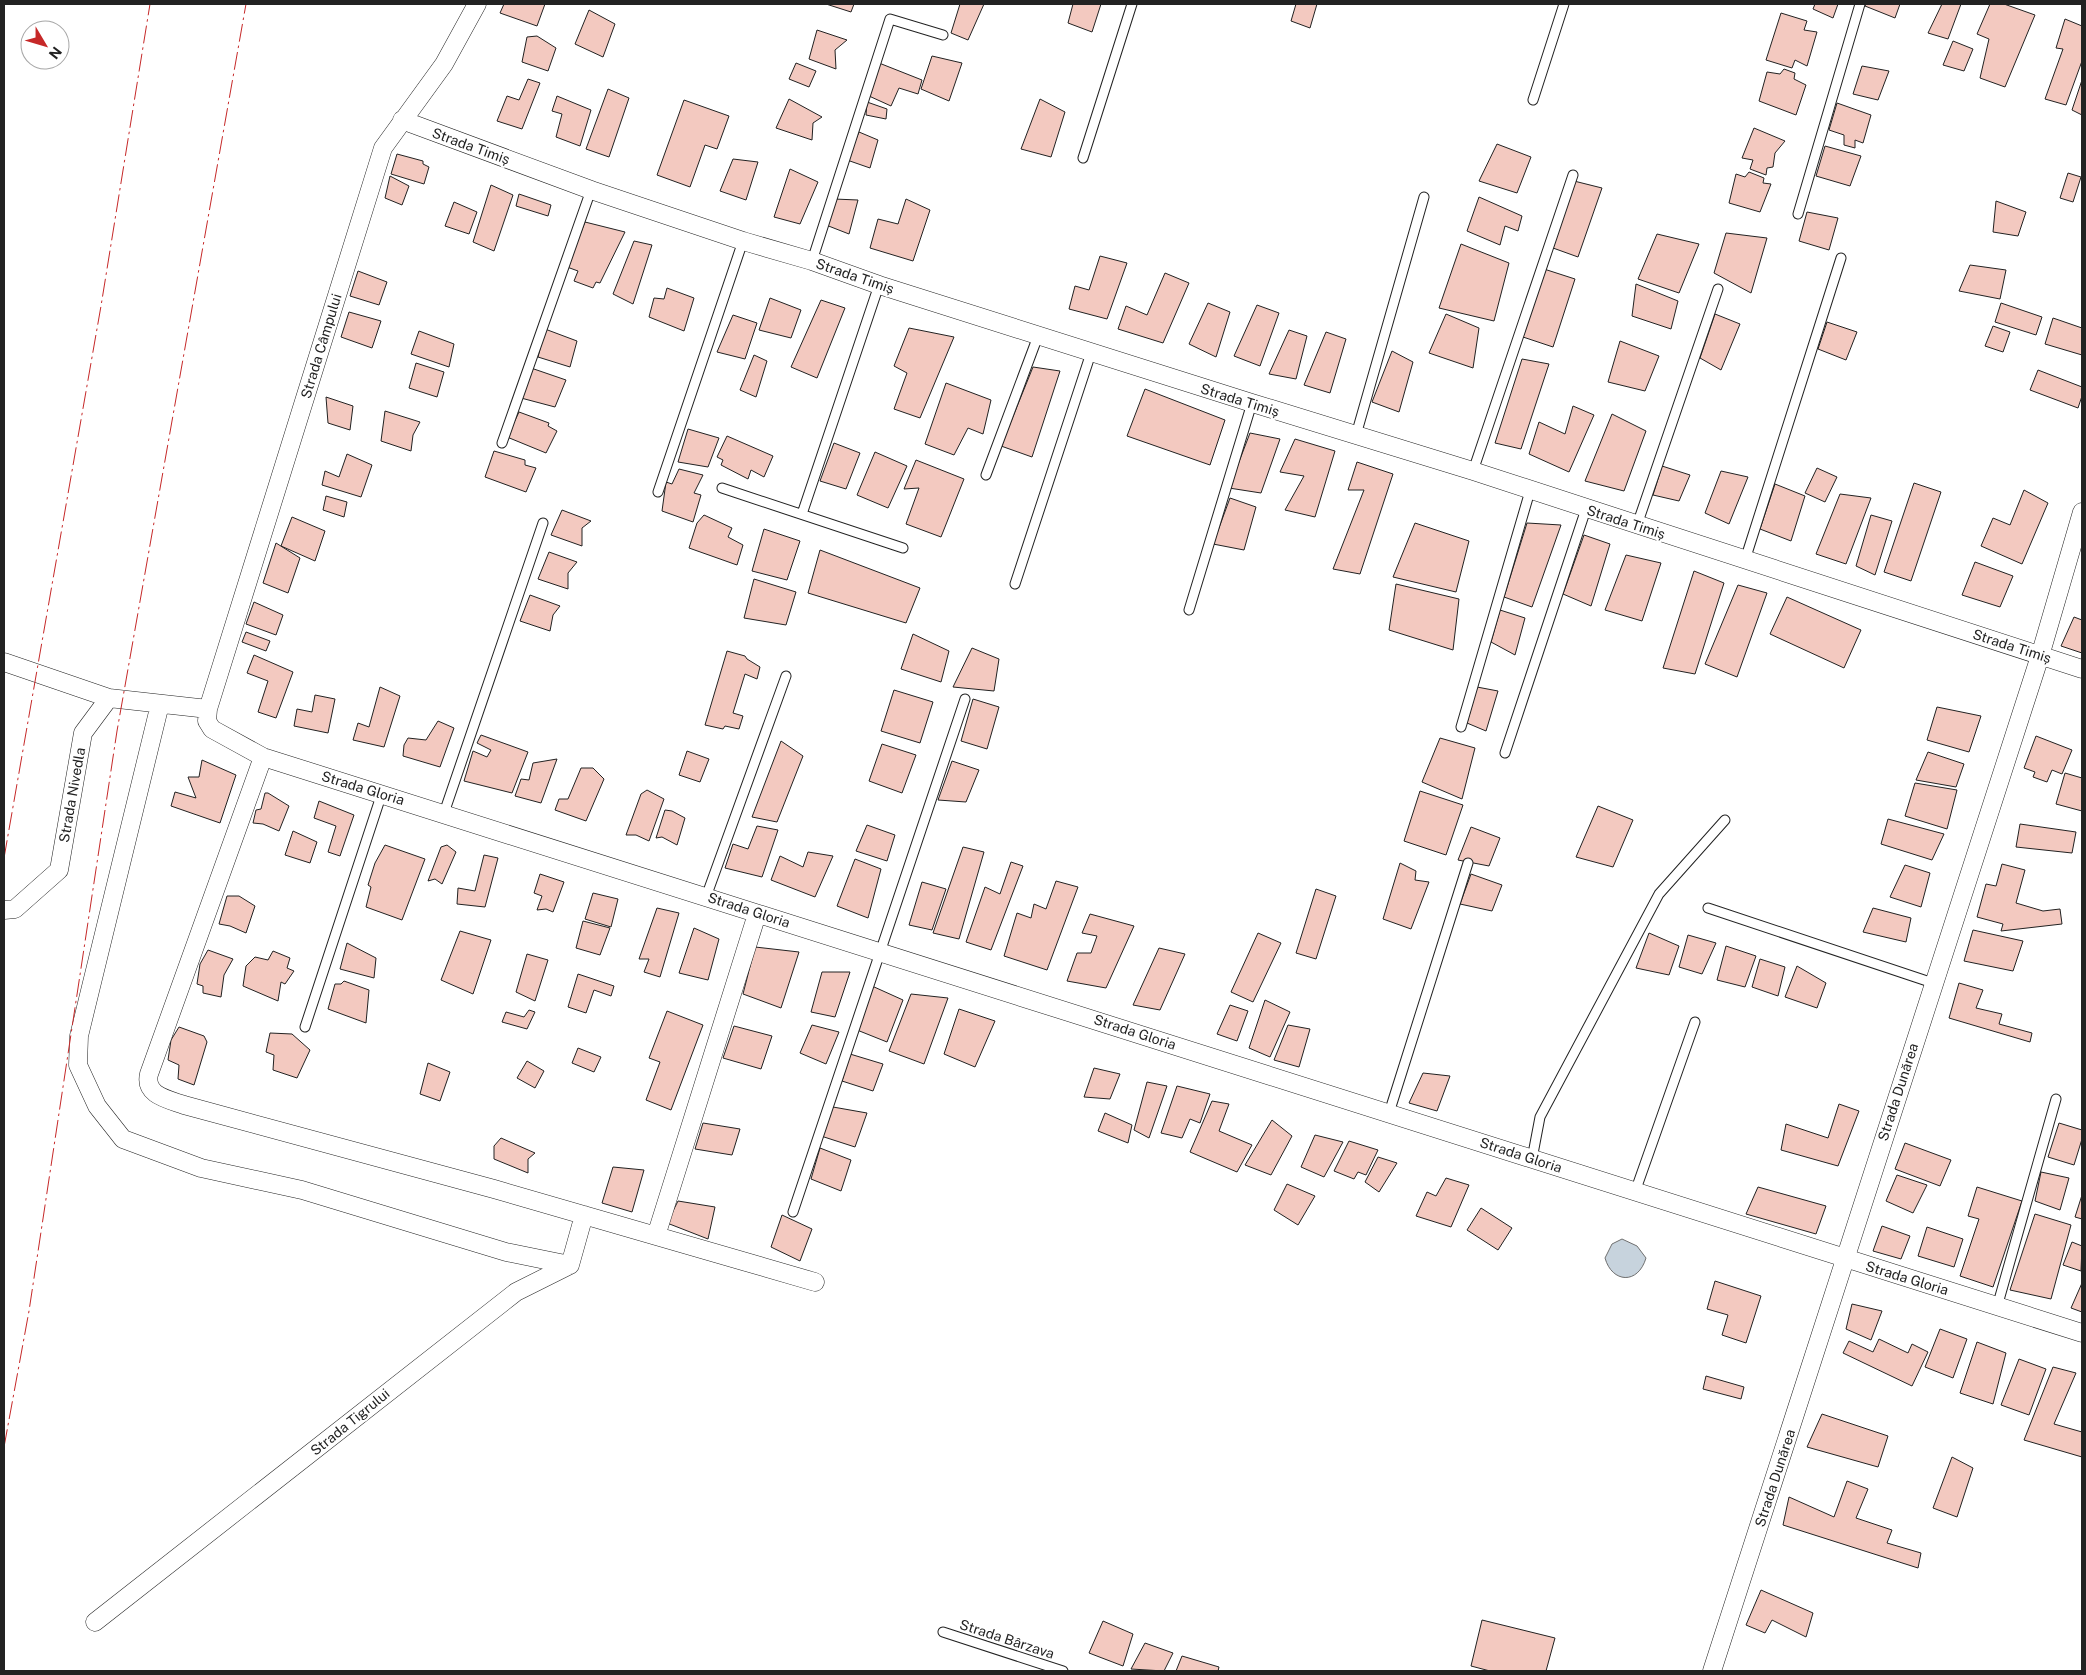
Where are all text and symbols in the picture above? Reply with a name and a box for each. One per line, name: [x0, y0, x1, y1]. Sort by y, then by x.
north arrow: [20, 20, 70, 70]
text: N: [46, 44, 65, 62]
street label: Strada Timiș: [430, 125, 512, 167]
street label: Strada Timiș: [814, 255, 896, 297]
street label: Strada Câmpului: [297, 292, 345, 400]
street label: Strada Timiș: [1199, 380, 1281, 420]
street label: Strada Timiș: [1585, 502, 1667, 542]
street label: Strada Timiș: [1971, 626, 2053, 666]
street label: Strada Nivedla: [56, 746, 88, 844]
street label: Strada Gloria: [320, 768, 406, 808]
street label: Strada Gloria: [706, 889, 792, 931]
street label: Strada Gloria: [1092, 1011, 1178, 1053]
street label: Strada Dunărea: [1875, 1041, 1921, 1143]
street label: Strada Gloria: [1478, 1134, 1564, 1176]
street label: Strada Gloria: [1864, 1258, 1950, 1298]
street label: Strada Tigrului: [307, 1385, 393, 1459]
street label: Strada Dunărea: [1752, 1427, 1798, 1529]
street label: Strada Bârzava: [958, 1616, 1056, 1662]

